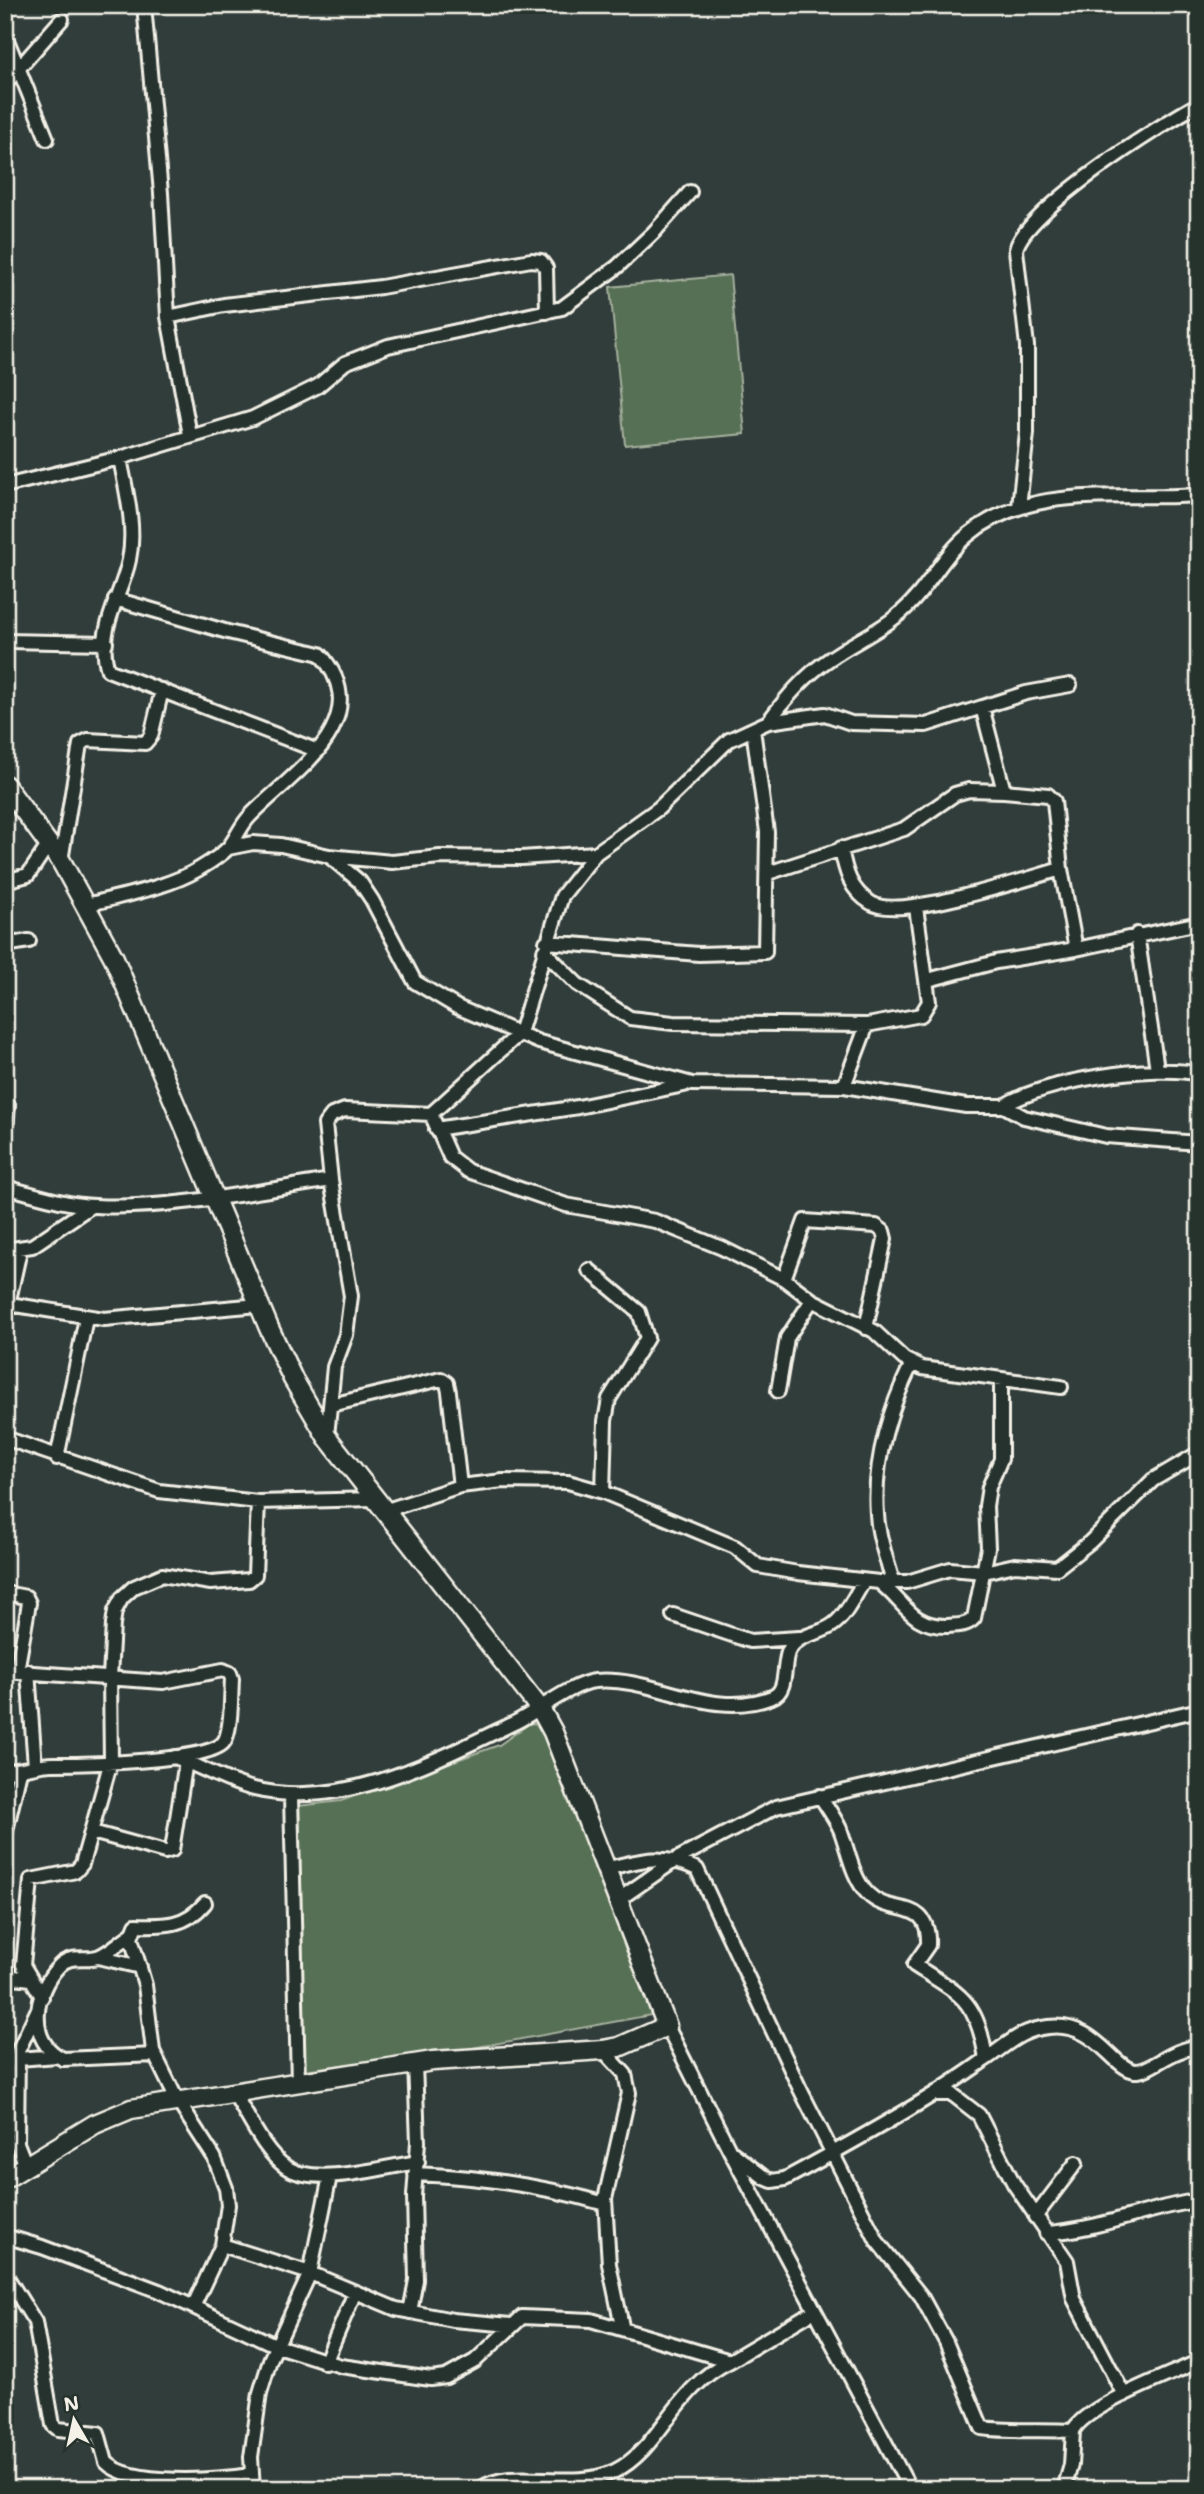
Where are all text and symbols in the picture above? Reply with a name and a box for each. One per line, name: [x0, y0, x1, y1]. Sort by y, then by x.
north arrow: [38, 2386, 108, 2456]
text: N: [62, 2390, 81, 2417]

